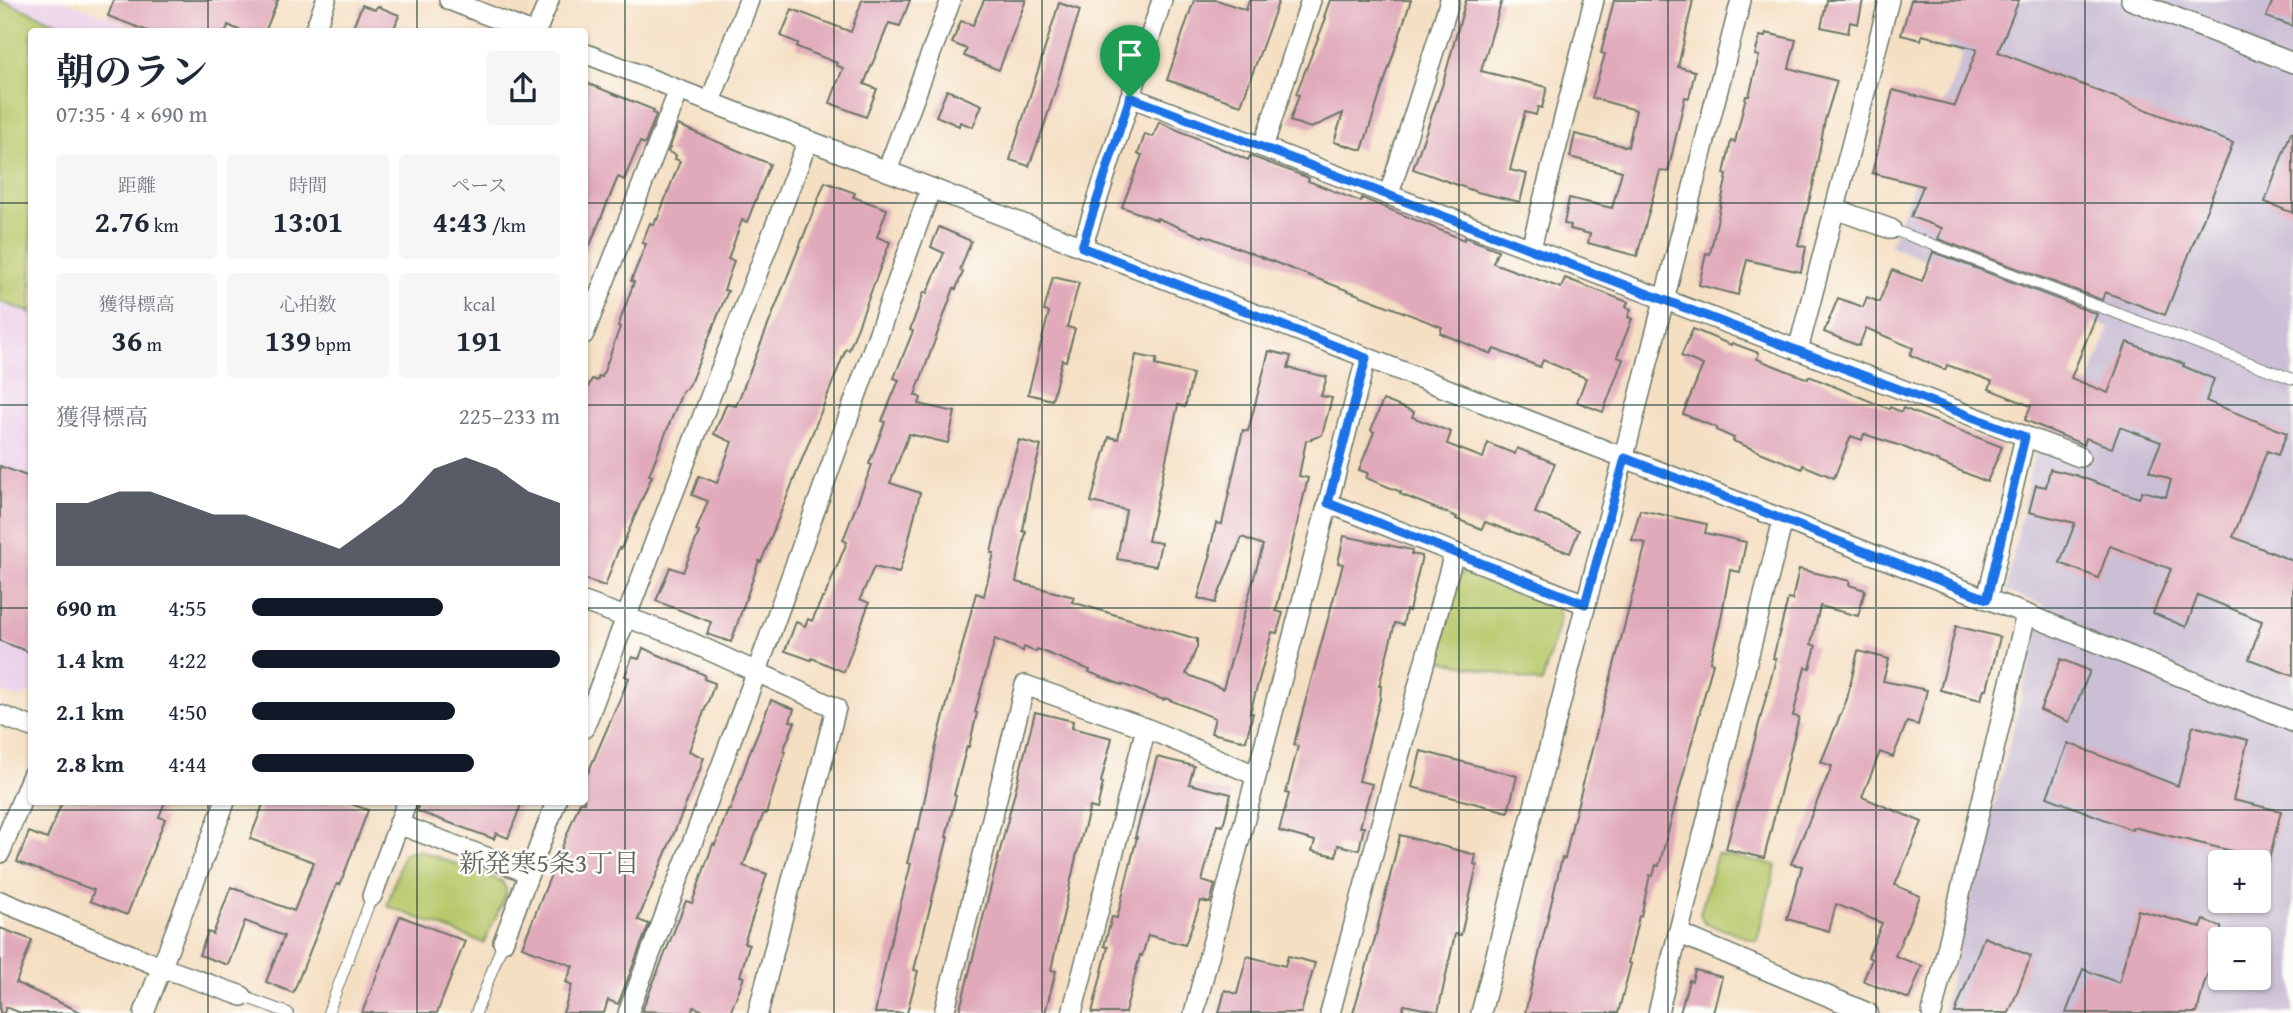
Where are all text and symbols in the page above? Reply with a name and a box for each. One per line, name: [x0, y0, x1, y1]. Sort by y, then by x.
pin: [1100, 25, 1160, 97]
icon: arrive: [1111, 36, 1149, 74]
text: 朝のラン: [56, 43, 208, 99]
button: share: [486, 51, 560, 125]
text: 07:35 · 4 × 690 m: [56, 97, 208, 130]
text: 距離: [118, 171, 156, 199]
text: 時間: [289, 171, 327, 199]
text: ペース: [451, 171, 507, 199]
text: 2.76: [94, 199, 150, 243]
text: 13:01: [273, 199, 343, 243]
text: 4:43: [433, 199, 488, 243]
text: km: [150, 211, 179, 239]
text: /km: [488, 211, 526, 239]
text: 獲得標高: [99, 290, 175, 318]
text: 心拍数: [279, 290, 337, 318]
text: kcal: [463, 290, 496, 318]
text: 36: [111, 318, 142, 362]
text: 139: [265, 318, 311, 362]
text: 191: [456, 318, 503, 362]
text: m: [142, 330, 162, 358]
text: bpm: [311, 330, 351, 358]
text: 225–233 m: [459, 399, 560, 432]
text: 獲得標高: [56, 400, 148, 433]
text: 690 m: [56, 591, 117, 624]
text: 4:55: [168, 591, 207, 624]
text: 1.4 km: [56, 643, 124, 676]
text: 4:22: [168, 643, 207, 676]
text: 2.1 km: [56, 695, 124, 728]
text: 4:50: [168, 695, 207, 728]
text: 2.8 km: [56, 747, 124, 780]
text: 4:44: [168, 747, 207, 780]
district label: 新発寒5条3丁目: [458, 843, 640, 882]
map controls: [2208, 850, 2271, 990]
button: +: [2208, 850, 2271, 913]
button: −: [2208, 927, 2271, 990]

